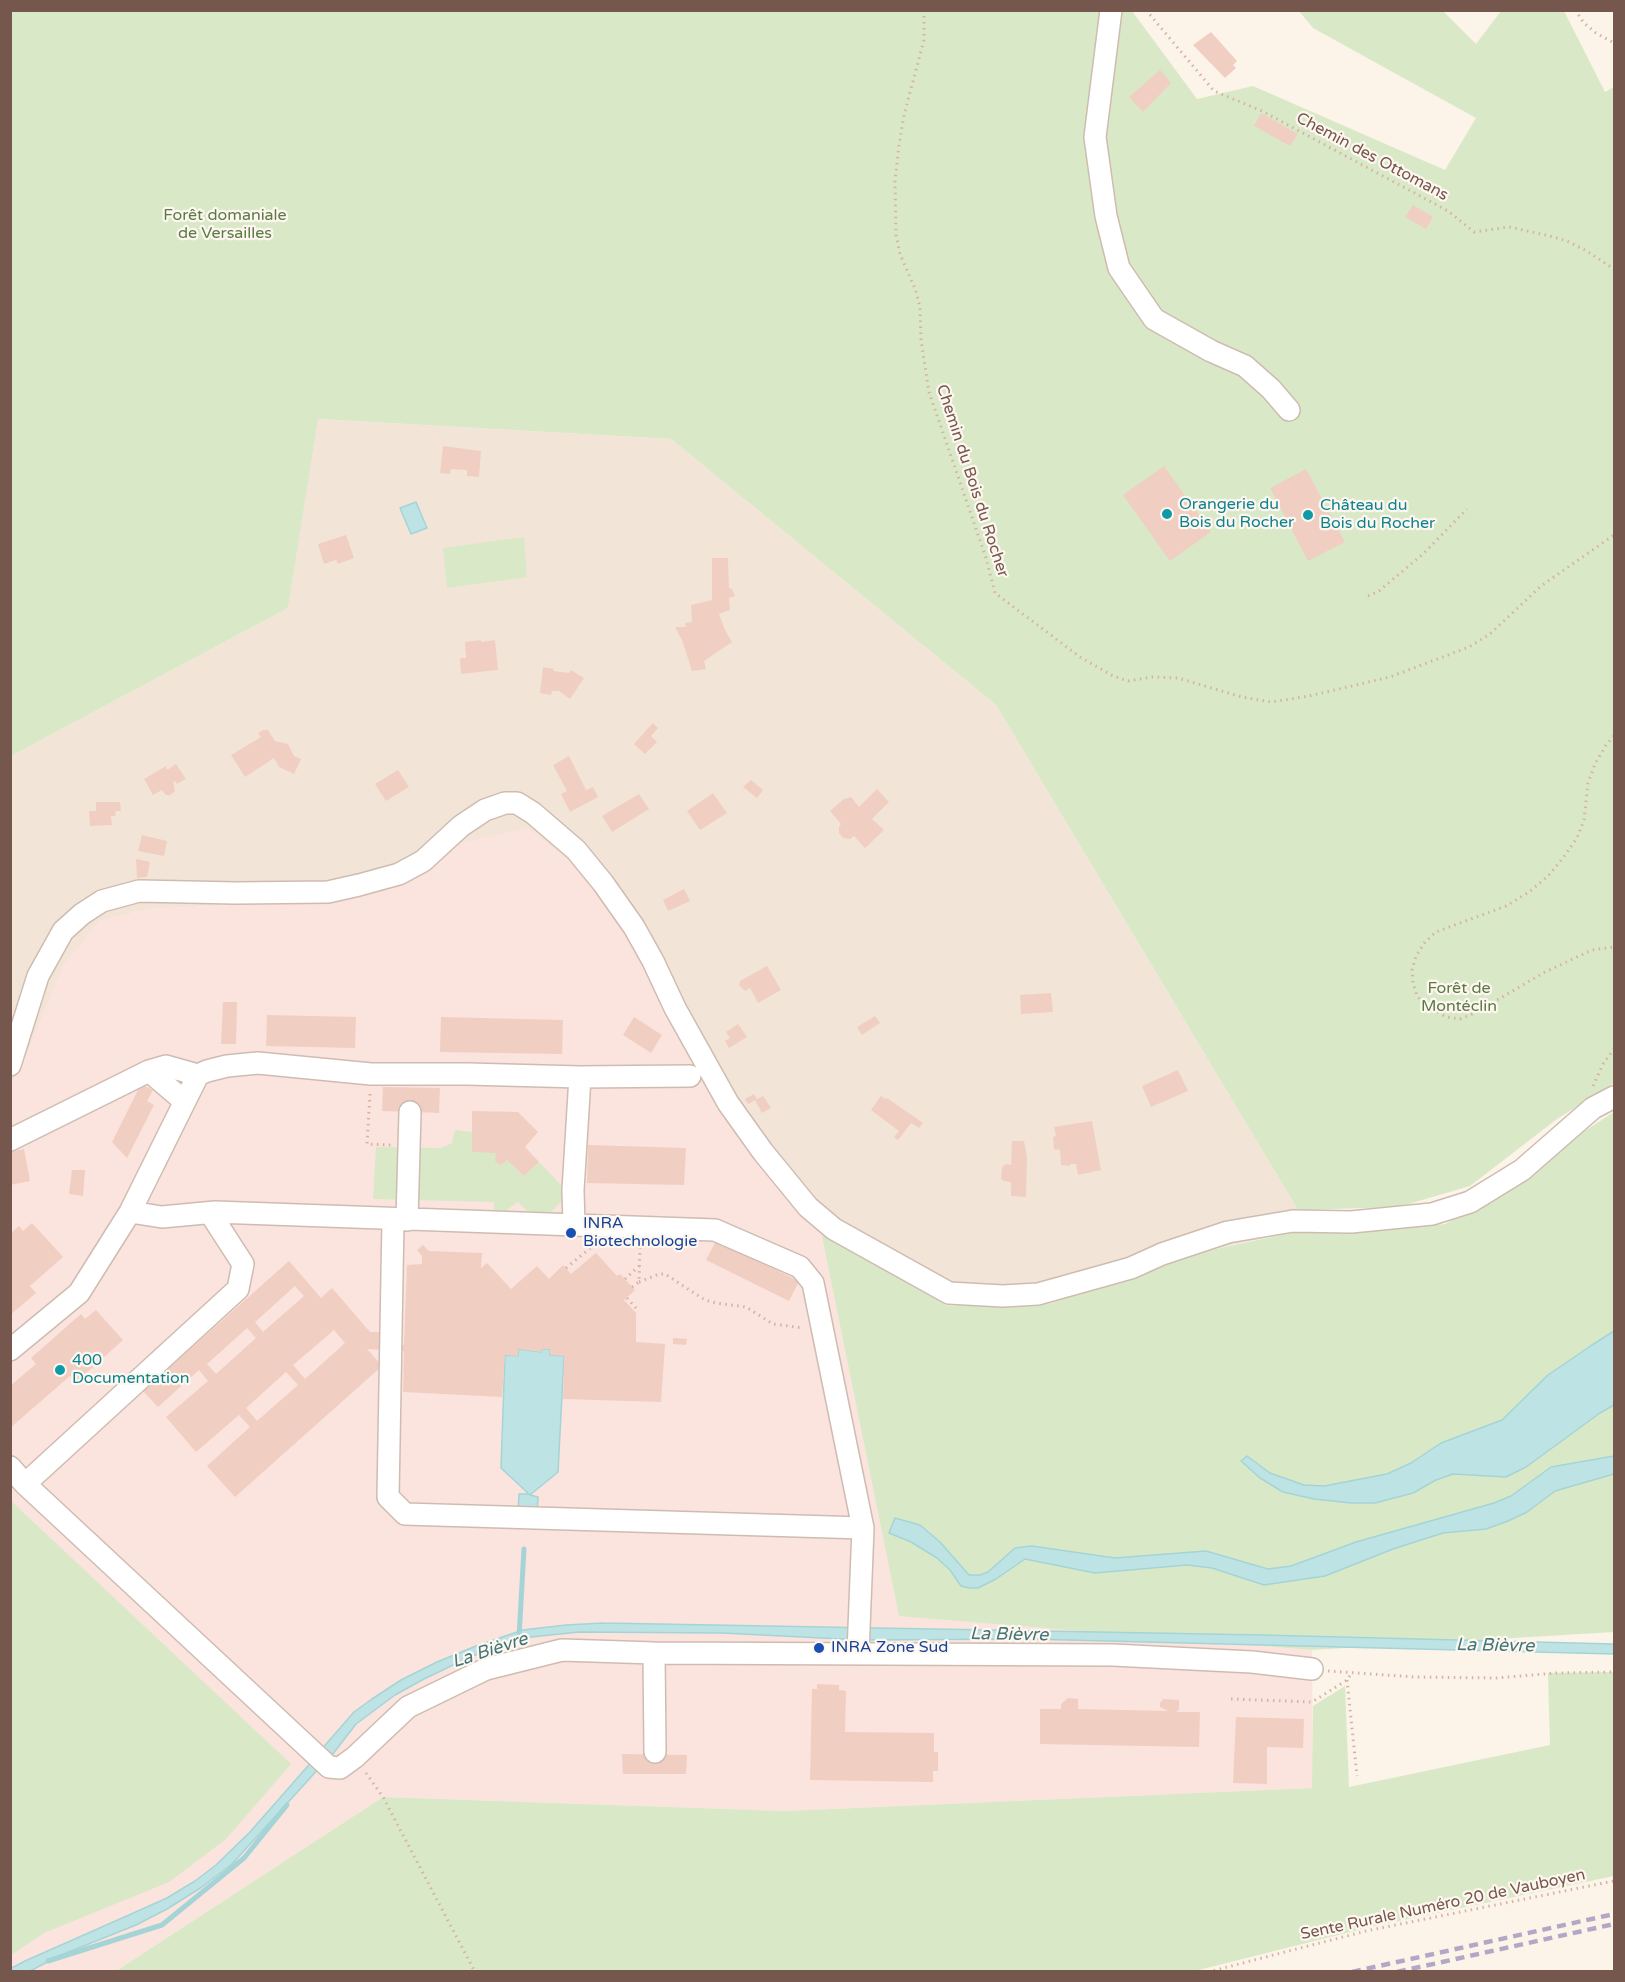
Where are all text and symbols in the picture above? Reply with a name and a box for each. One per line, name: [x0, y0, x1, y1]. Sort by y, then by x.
street label: Chemin des Ottomans: [1293, 109, 1451, 205]
park label: Forêt domaniale de Versailles: [163, 206, 287, 244]
street label: Chemin du Bois du Rocher: [932, 382, 1012, 580]
place label: Orangerie du Bois du Rocher: [1179, 495, 1294, 533]
place label: Château du Bois du Rocher: [1320, 496, 1435, 534]
marker: Orangerie du Bois du Rocher: [1160, 507, 1174, 521]
marker: Château du Bois du Rocher: [1301, 508, 1315, 522]
park label: Forêt de Montéclin: [1421, 979, 1497, 1017]
place label: INRA Biotechnologie: [583, 1214, 697, 1252]
marker: INRA Biotechnologie: [564, 1226, 578, 1240]
place label: 400 Documentation: [72, 1351, 189, 1389]
marker: 400 Documentation: [53, 1363, 67, 1377]
water label: La Bièvre: [970, 1624, 1048, 1646]
water label: La Bièvre: [449, 1629, 531, 1673]
water label: La Bièvre: [1456, 1635, 1534, 1657]
place label: INRA Zone Sud: [831, 1638, 948, 1658]
marker: INRA Zone Sud: [812, 1641, 826, 1655]
street label: Sente Rurale Numéro 20 de Vauboyen: [1299, 1865, 1587, 1945]

